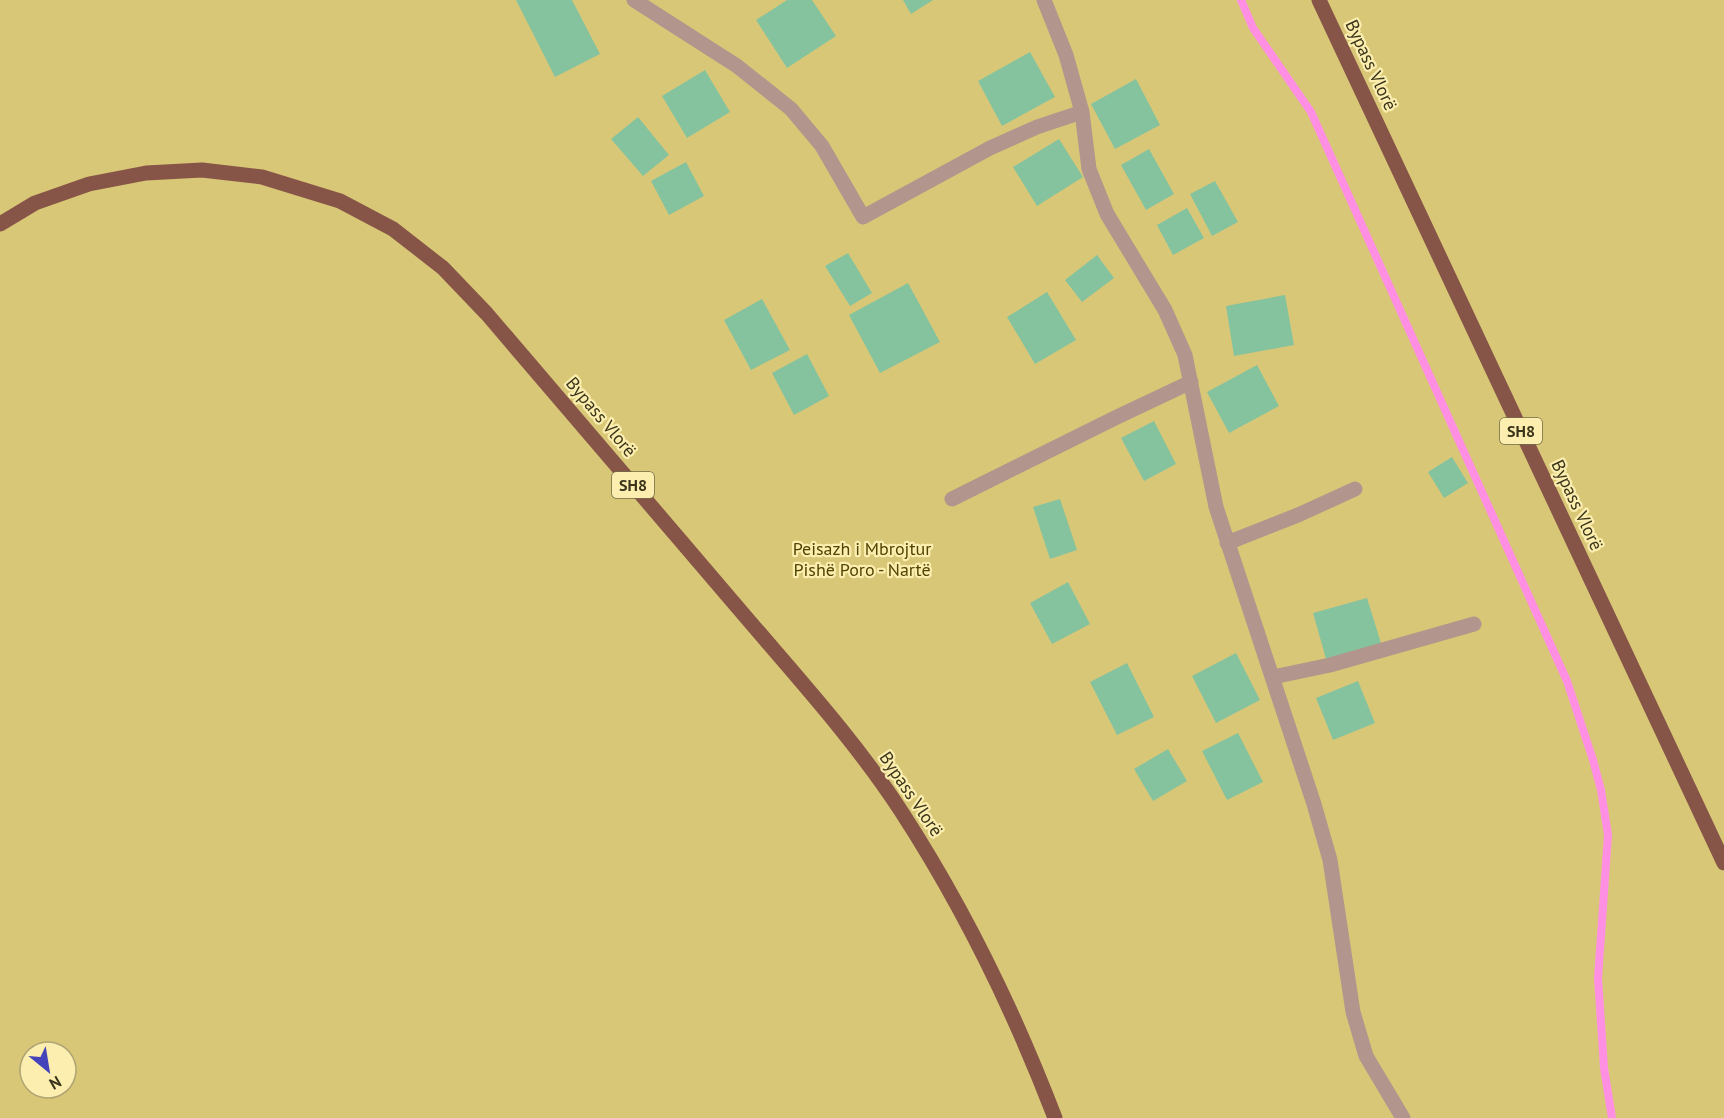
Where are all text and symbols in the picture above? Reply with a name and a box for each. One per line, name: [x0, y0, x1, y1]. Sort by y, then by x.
street label: Bypass Vlorë: [1340, 16, 1402, 114]
street label: Bypass Vlorë: [561, 372, 641, 461]
road number: SH8: [1500, 418, 1542, 444]
street label: Bypass Vlorë: [1546, 456, 1608, 554]
road number: SH8: [612, 472, 654, 498]
park label: Peisazh i Mbrojtur Pishë Poro - Nartë: [793, 537, 931, 581]
street label: Bypass Vlorë: [875, 747, 948, 841]
north arrow: [18, 1040, 78, 1100]
text: N: [46, 1072, 65, 1094]

